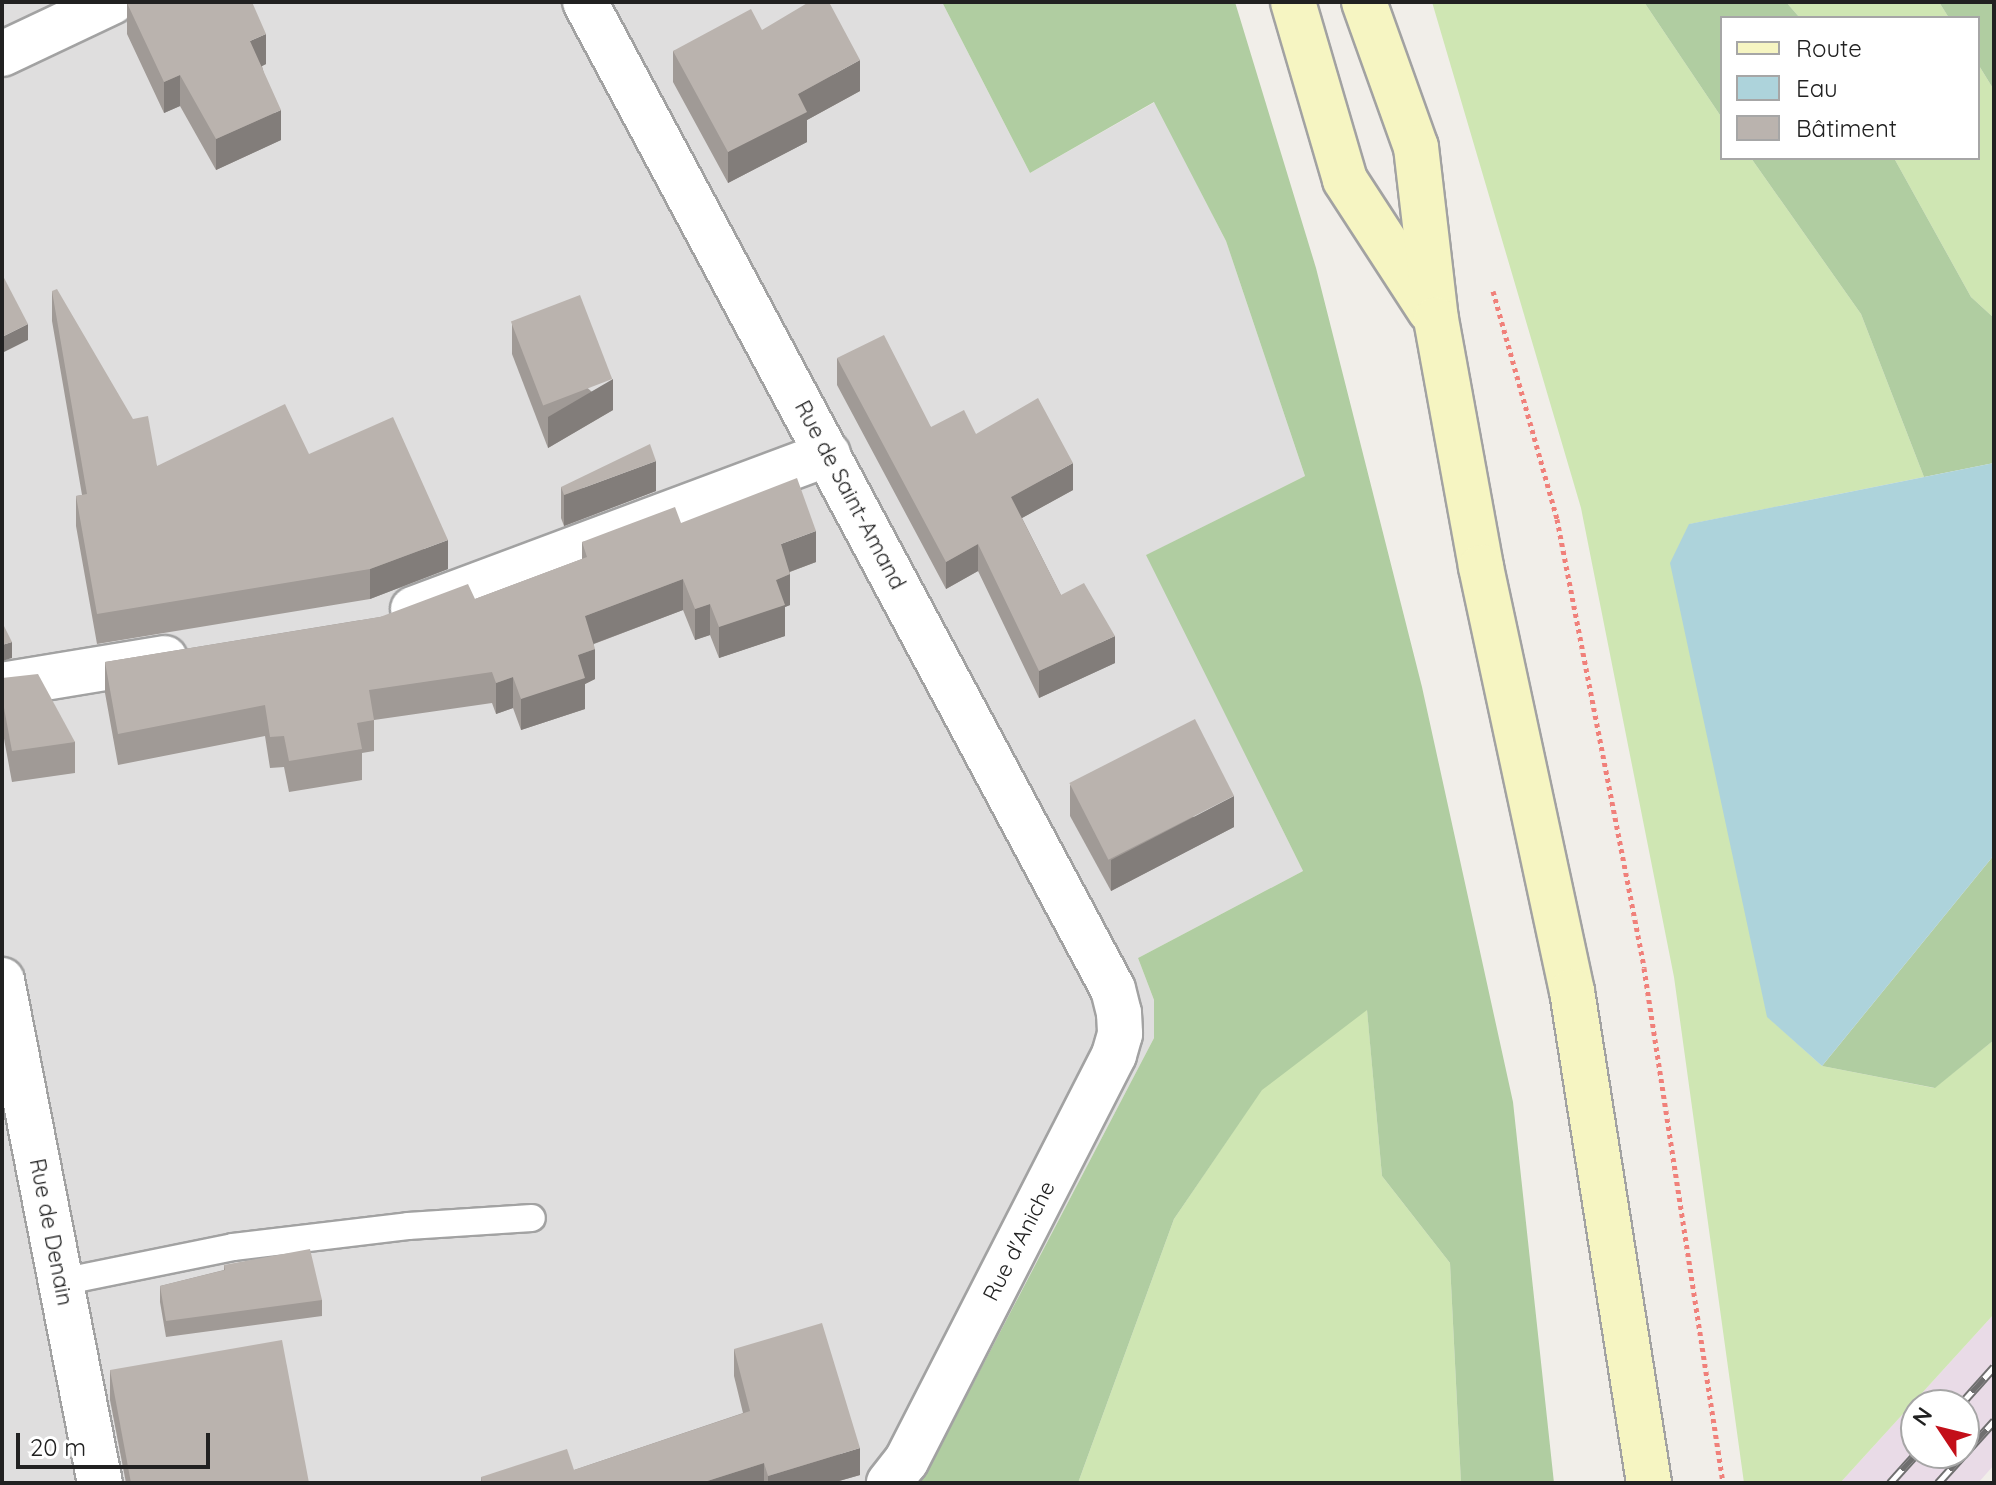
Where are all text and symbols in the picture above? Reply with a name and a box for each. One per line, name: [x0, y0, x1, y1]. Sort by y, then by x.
legend: [1720, 16, 1980, 160]
text: Route: [1796, 33, 1862, 63]
text: Eau: [1796, 73, 1838, 103]
text: Bâtiment: [1796, 113, 1897, 143]
street label: Rue de Saint-Amand: [789, 396, 911, 594]
street label: Rue de Denain: [24, 1156, 78, 1308]
street label: Rue d'Aniche: [977, 1177, 1061, 1305]
north arrow: [1900, 1389, 1980, 1469]
text: N: [1906, 1402, 1938, 1431]
scale bar: [20, 1417, 214, 1467]
text: 20 m: [30, 1432, 86, 1462]

